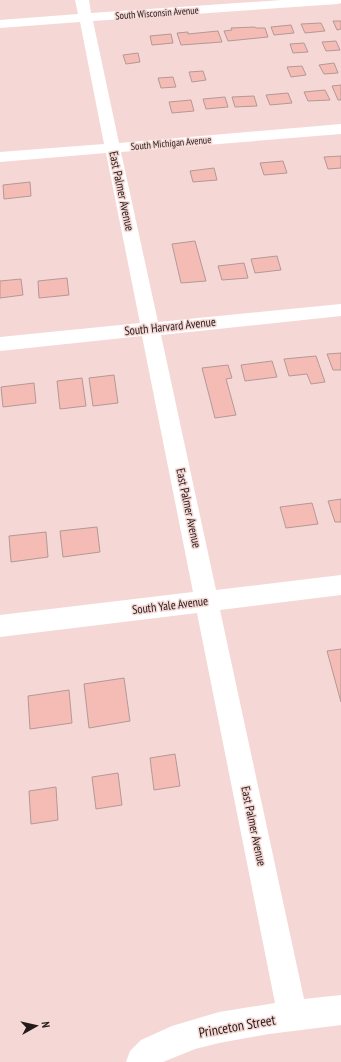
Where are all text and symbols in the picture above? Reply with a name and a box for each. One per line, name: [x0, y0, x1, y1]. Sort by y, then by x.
street label: South Wisconsin Avenue: [115, 4, 199, 22]
street label: South Michigan Avenue: [130, 133, 212, 153]
street label: East Palmer Avenue: [106, 150, 138, 232]
street label: South Harvard Avenue: [124, 314, 216, 338]
street label: East Palmer Avenue: [173, 467, 205, 549]
street label: South Yale Avenue: [131, 593, 209, 617]
street label: East Palmer Avenue: [238, 785, 270, 867]
north arrow: [16, 1006, 56, 1046]
street label: Princeton Street: [197, 1010, 277, 1042]
text: N: [39, 1021, 53, 1029]

